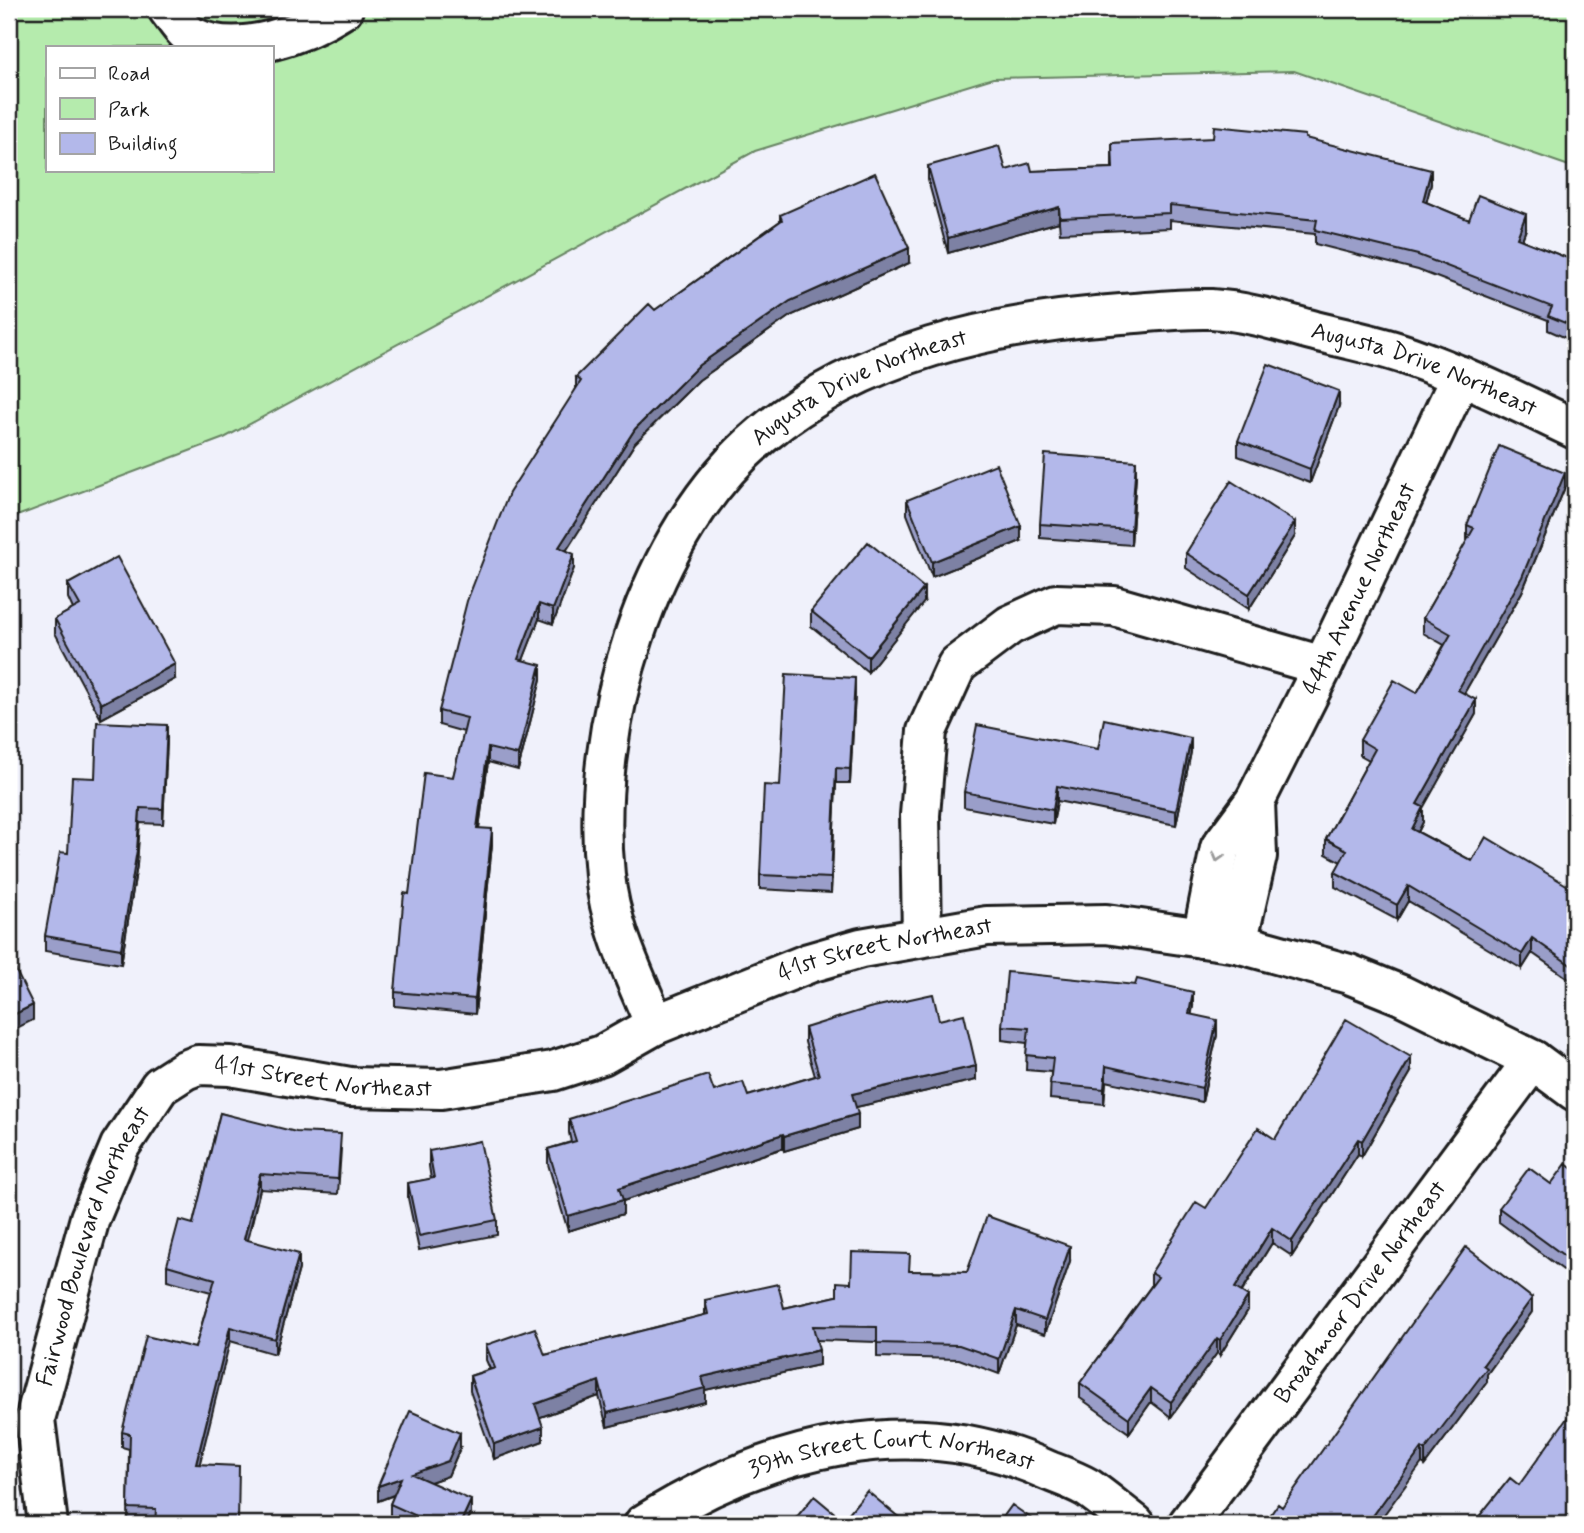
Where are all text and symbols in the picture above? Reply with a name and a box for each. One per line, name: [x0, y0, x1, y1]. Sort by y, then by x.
legend: [46, 46, 273, 172]
text: Road: [108, 60, 150, 88]
text: Park: [108, 96, 150, 124]
text: Building: [108, 130, 178, 160]
street label: Augusta Drive Northeast: [1308, 315, 1542, 424]
street label: Augusta Drive Northeast: [745, 322, 971, 453]
street label: 44th Avenue Northeast: [1295, 477, 1424, 700]
one-way arrow: [1212, 851, 1226, 863]
street label: 41st Street Northeast: [773, 910, 995, 989]
street label: 41st Street Northeast: [214, 1050, 433, 1104]
street label: Fairwood Boulevard Northeast: [29, 1099, 158, 1390]
street label: Broadmoor Drive Northeast: [1267, 1174, 1454, 1410]
street label: 39th Street Court Northeast: [744, 1424, 1040, 1485]

